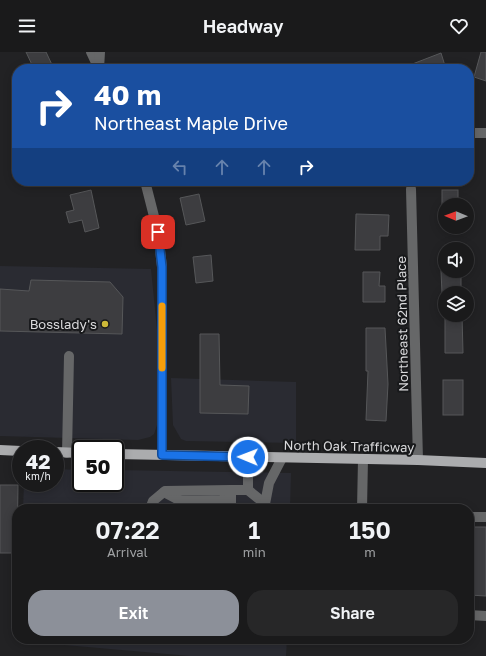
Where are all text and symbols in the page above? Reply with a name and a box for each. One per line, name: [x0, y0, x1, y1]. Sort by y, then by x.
icon: menu: [16, 15, 38, 37]
text: Headway: [203, 15, 283, 37]
icon: heart: [448, 15, 470, 37]
text: 40 m: [94, 78, 161, 111]
icon: right: [28, 80, 80, 132]
text: Northeast Maple Drive: [94, 112, 288, 134]
icon: left: [169, 156, 191, 178]
icon: ahead: [211, 156, 233, 178]
icon: ahead: [253, 156, 275, 178]
icon: right: [295, 156, 317, 178]
north arrow: [438, 198, 474, 234]
map controls: [438, 198, 474, 322]
pin: [141, 215, 175, 249]
icon: arrive: [147, 221, 169, 243]
button: sound: [438, 242, 474, 278]
street label: Northeast 62nd Place: [393, 256, 411, 392]
button: layers: [438, 286, 474, 322]
place label: Bosslady's: [30, 316, 97, 332]
marker: Bosslady's: [100, 319, 110, 329]
position arrow: [227, 436, 269, 478]
street label: North Oak Trafficway: [283, 437, 415, 455]
speed limit sign: 50: [72, 440, 124, 492]
text: 42: [26, 449, 50, 473]
text: km/h: [25, 470, 51, 482]
text: 07:22: [95, 515, 160, 544]
text: 1: [248, 515, 260, 544]
text: 150: [349, 515, 391, 544]
text: Arrival: [107, 544, 148, 560]
text: min: [243, 544, 266, 560]
text: m: [364, 544, 376, 560]
button: Exit: [28, 590, 239, 636]
button: Share: [247, 590, 458, 636]

